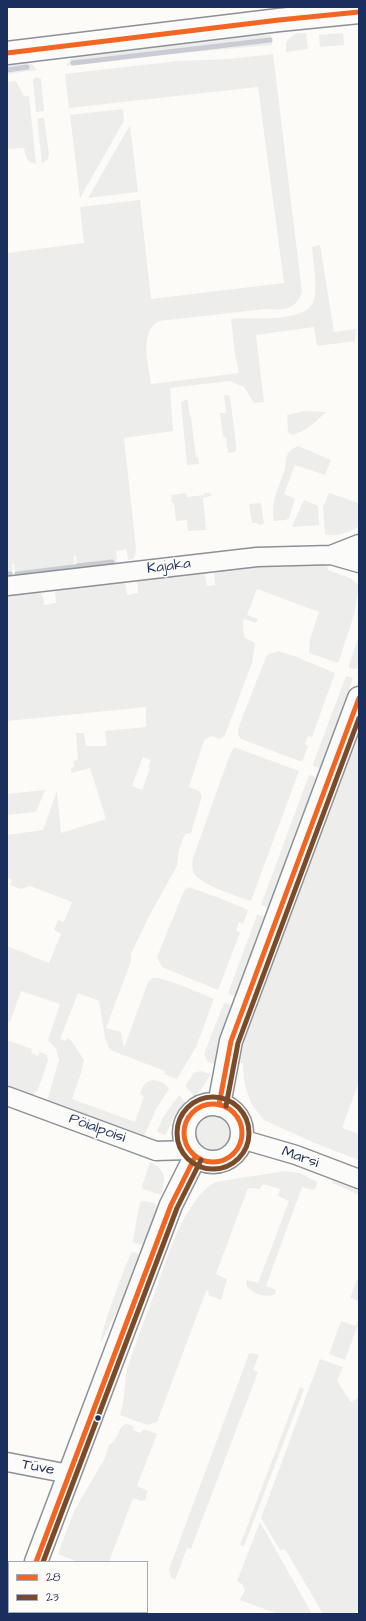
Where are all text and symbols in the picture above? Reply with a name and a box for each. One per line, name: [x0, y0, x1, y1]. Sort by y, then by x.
street label: Kajaka: [146, 555, 192, 579]
street label: Pöialpoisi: [66, 1110, 128, 1148]
street label: Marsi: [279, 1143, 321, 1173]
unlabelled marker: [93, 1413, 103, 1423]
street label: Tüve: [20, 1456, 56, 1480]
legend: [8, 1561, 148, 1613]
text: 28: [46, 1569, 61, 1586]
text: 23: [46, 1589, 59, 1606]

